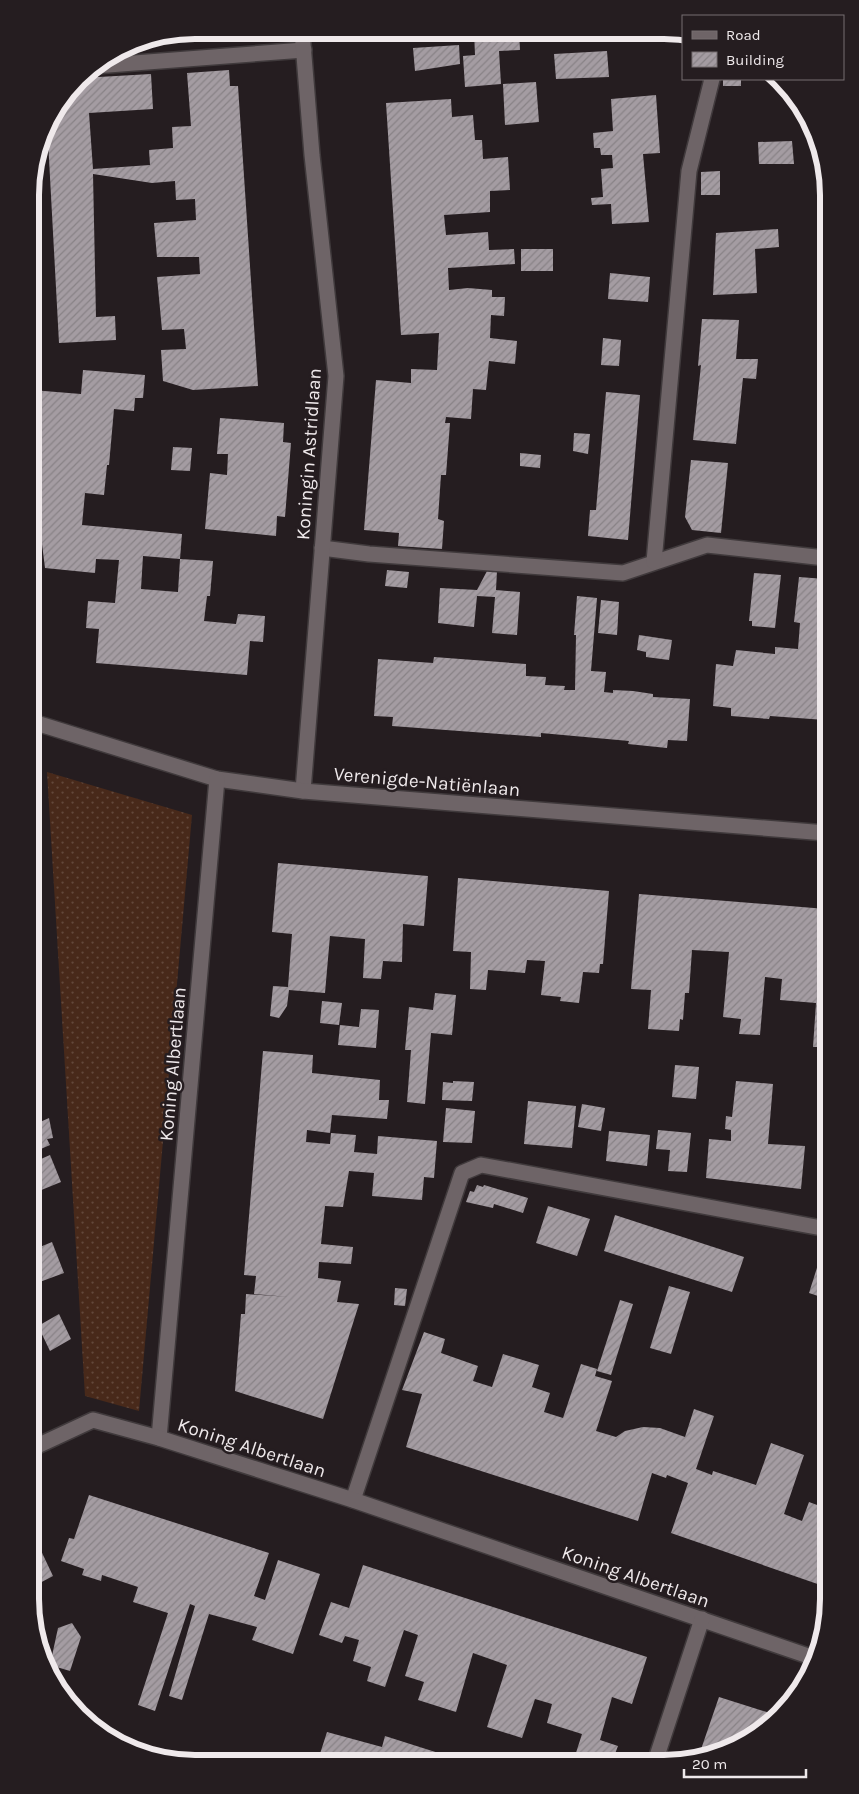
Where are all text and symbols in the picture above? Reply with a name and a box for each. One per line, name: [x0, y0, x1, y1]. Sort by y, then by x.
legend: [682, 15, 844, 80]
text: Road: [726, 26, 761, 44]
text: Building: [726, 51, 784, 69]
street label: Koningin Astridlaan: [292, 367, 326, 541]
street label: Verenigde-Natiënlaan: [333, 763, 521, 801]
street label: Koning Albertlaan: [155, 986, 191, 1142]
street label: Koning Albertlaan: [175, 1414, 329, 1482]
street label: Koning Albertlaan: [559, 1541, 712, 1613]
scale bar: [684, 1746, 806, 1778]
text: 20 m: [692, 1755, 727, 1773]

